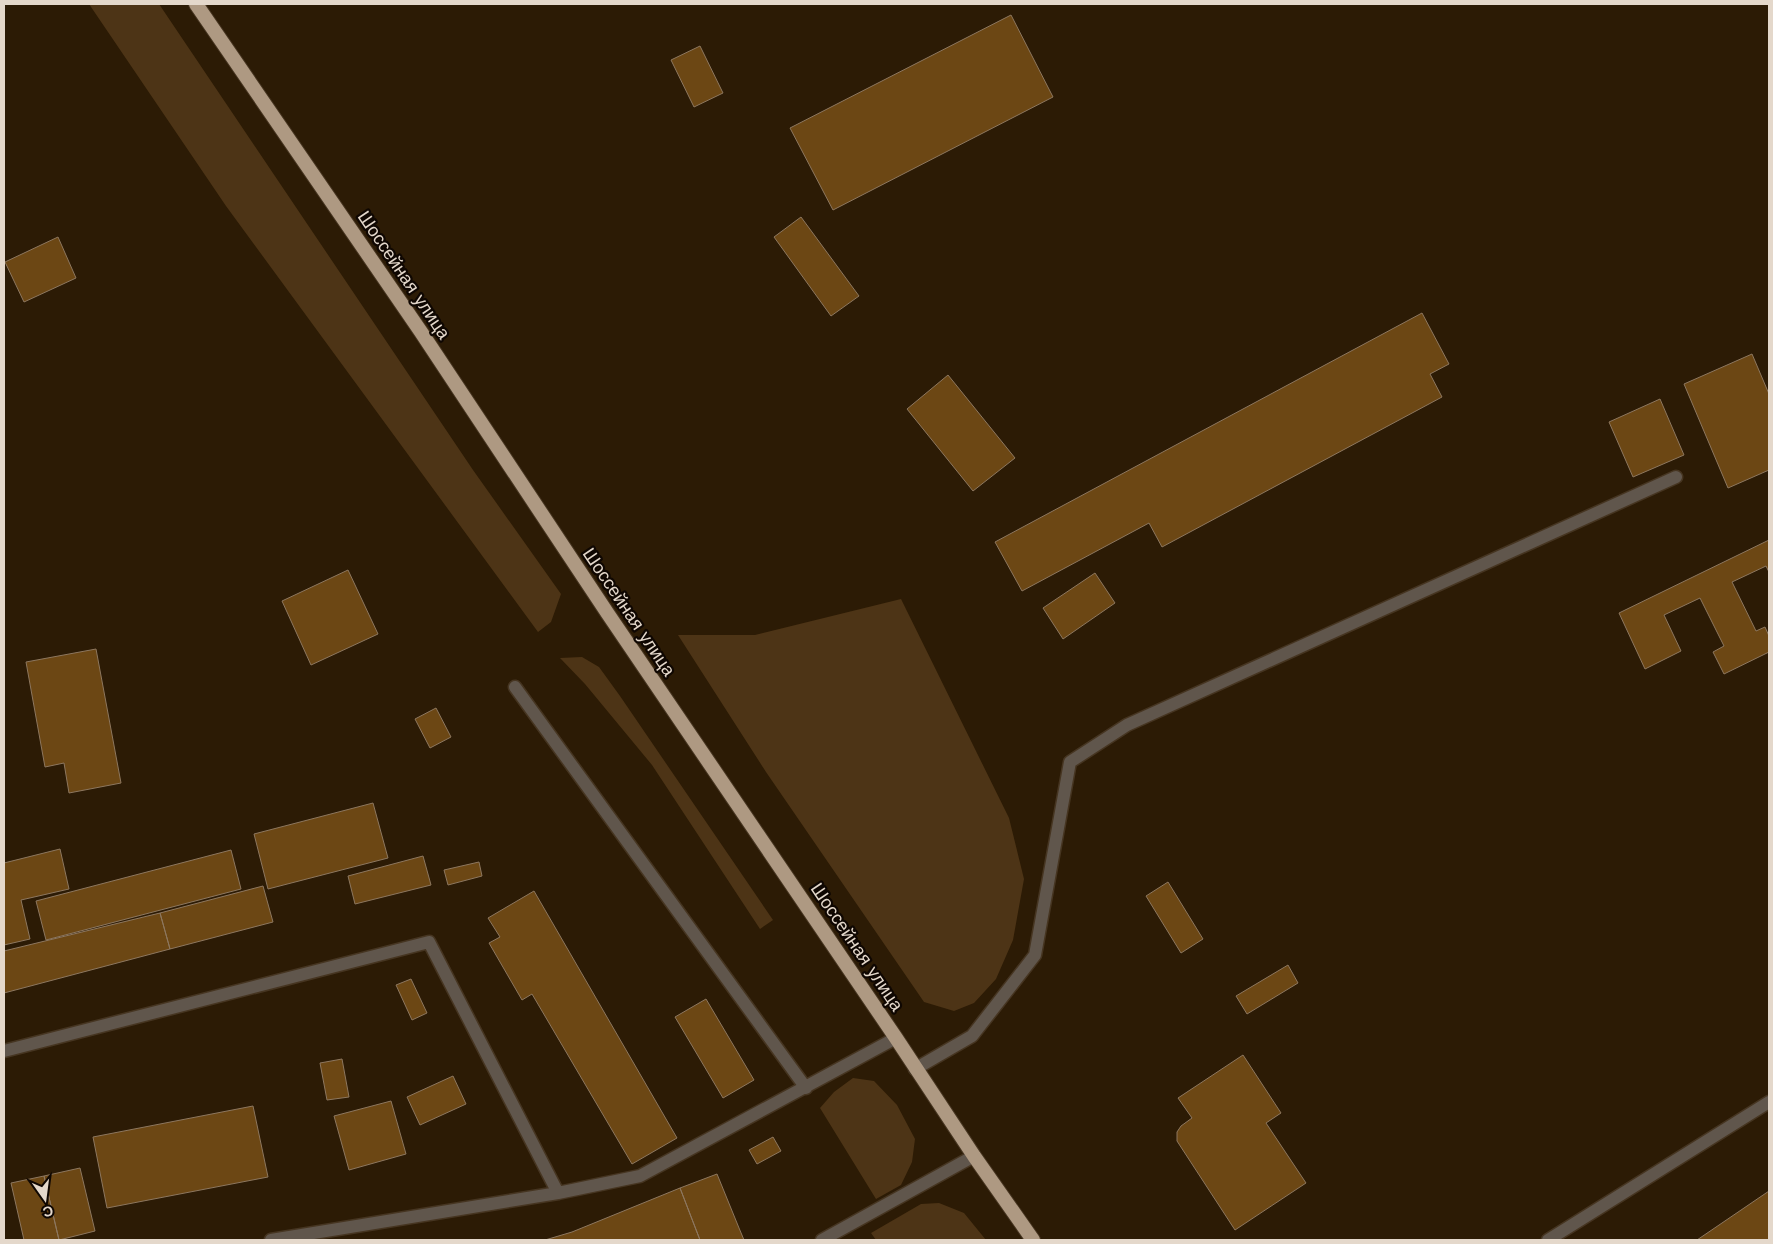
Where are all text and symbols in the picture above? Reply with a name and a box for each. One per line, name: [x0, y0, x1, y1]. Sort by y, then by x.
street label: Шоссейная улица: [354, 207, 456, 344]
street label: Шоссейная улица: [579, 544, 681, 681]
street label: Шоссейная улица: [807, 879, 909, 1016]
north arrow: [20, 1174, 70, 1224]
text: С: [41, 1203, 55, 1221]

